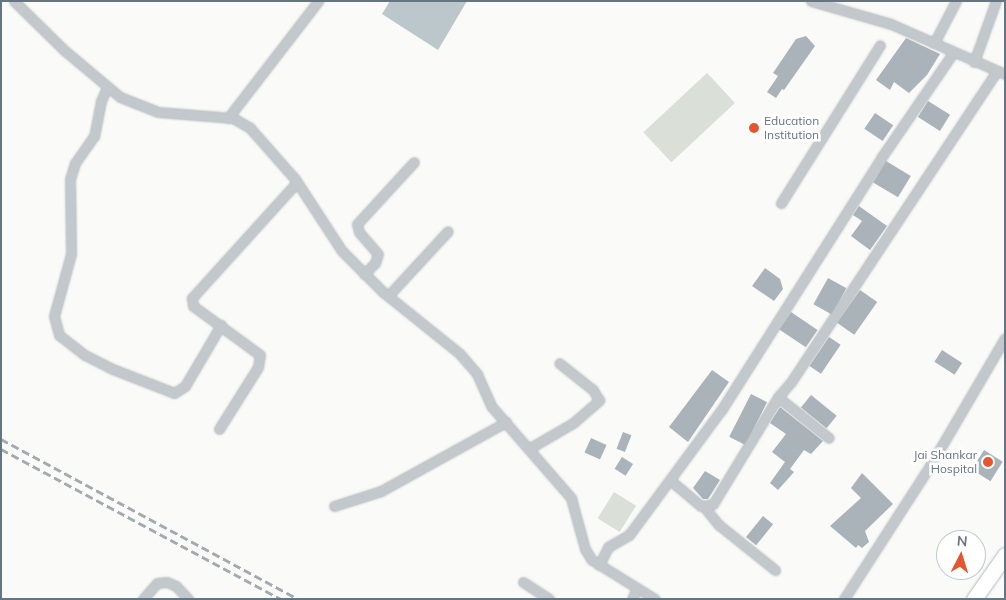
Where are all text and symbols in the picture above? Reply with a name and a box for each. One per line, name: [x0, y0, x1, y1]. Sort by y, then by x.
place label: Education Institution: [764, 114, 819, 142]
marker: Education Institution: [748, 122, 760, 134]
place label: Jai Shankar Hospital: [913, 448, 977, 476]
marker: Jai Shankar Hospital: [981, 455, 995, 469]
north arrow: [936, 530, 986, 580]
text: N: [956, 532, 968, 550]

